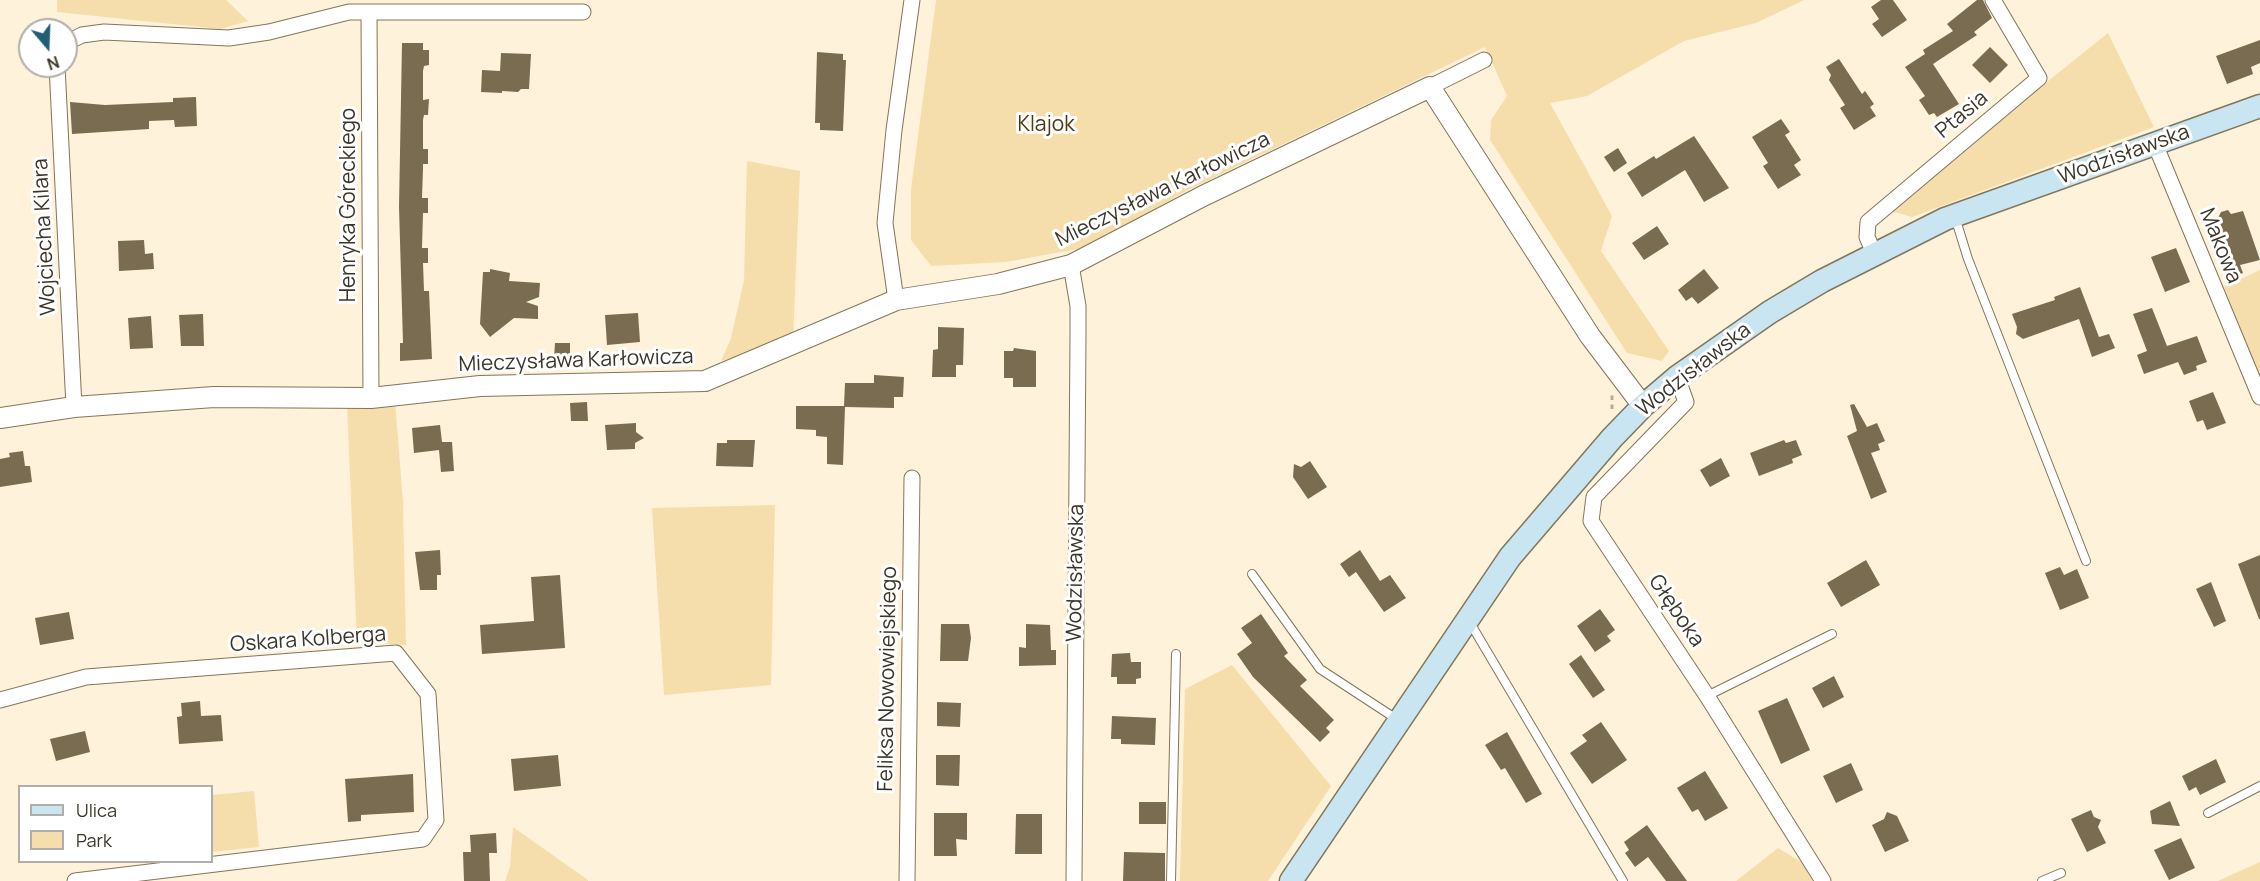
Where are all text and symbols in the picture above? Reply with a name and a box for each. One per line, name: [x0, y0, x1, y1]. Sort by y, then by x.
north arrow: [18, 18, 78, 78]
text: N: [44, 51, 62, 75]
street label: Ptasia: [1931, 86, 1993, 144]
street label: Henryka Góreckiego: [336, 108, 362, 302]
park label: Klajok: [1017, 112, 1075, 138]
street label: Wodzisławska: [2055, 120, 2193, 190]
street label: Mieczysława Karłowicza: [1052, 127, 1274, 253]
street label: Wojciecha Kilara: [28, 158, 62, 316]
street label: Makowa: [2194, 205, 2246, 287]
street label: Wodzisławska: [1632, 318, 1756, 422]
street label: Mieczysława Karłowicza: [458, 344, 694, 378]
street label: Wodzisławska: [1062, 504, 1090, 642]
street label: Feliksa Nowowiejskiego: [873, 566, 903, 792]
street label: Głęboka: [1643, 570, 1709, 652]
street label: Oskara Kolberga: [229, 622, 387, 658]
legend: [18, 785, 213, 863]
text: Ulica: [76, 798, 117, 822]
text: Park: [76, 828, 112, 852]

